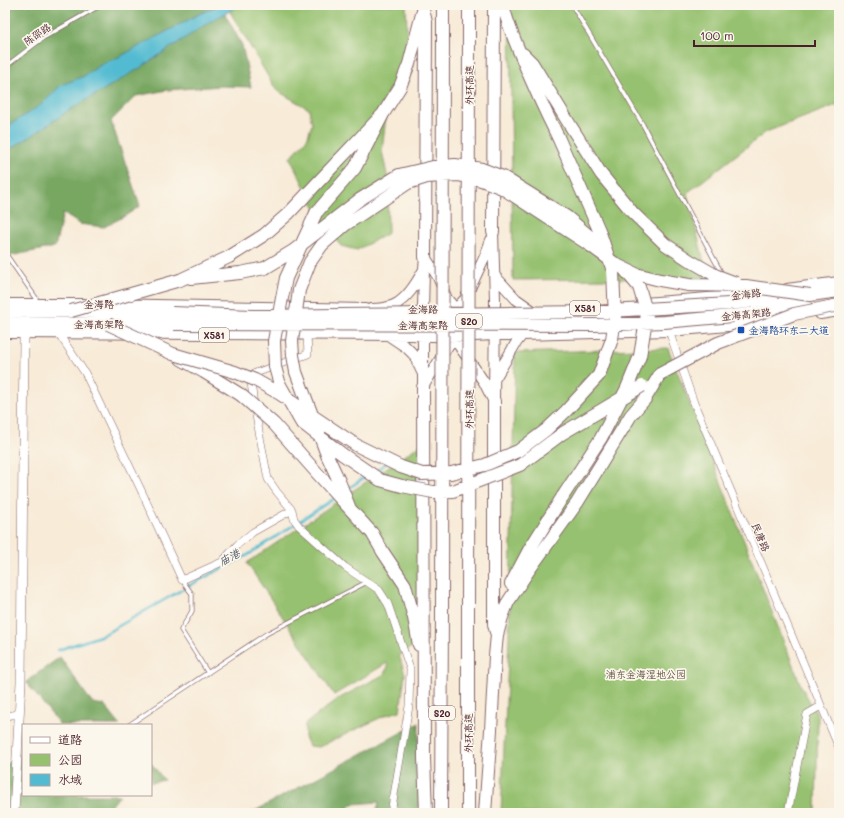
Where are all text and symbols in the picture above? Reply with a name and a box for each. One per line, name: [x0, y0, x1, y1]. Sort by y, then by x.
street label: 陈邵路: [21, 20, 53, 48]
scale bar: [694, 22, 815, 48]
text: 100 m: [700, 27, 734, 43]
street label: 外环高速: [462, 65, 476, 105]
street label: 金海路: [730, 285, 762, 303]
street label: 金海路: [84, 297, 114, 311]
road number: X581: [570, 301, 600, 315]
street label: 金海路: [408, 302, 438, 316]
street label: 金海高架路: [720, 304, 772, 324]
road number: S20: [456, 314, 482, 328]
street label: 金海高架路: [74, 317, 124, 331]
street label: 金海高架路: [398, 318, 448, 332]
place label: 金海路环东二大道: [749, 323, 829, 337]
marker: 金海路环东二大道: [736, 325, 746, 335]
road number: X581: [199, 328, 229, 342]
street label: 外环高速: [462, 389, 476, 429]
street label: 民唐路: [749, 520, 773, 554]
water label: 庙港: [216, 545, 243, 569]
park label: 浦东金海湿地公园: [606, 667, 686, 681]
road number: S20: [429, 706, 455, 720]
street label: 外环高速: [461, 713, 475, 753]
legend: [22, 724, 152, 796]
text: 道路: [58, 731, 82, 747]
text: 公园: [58, 751, 82, 767]
text: 水域: [58, 771, 82, 787]

